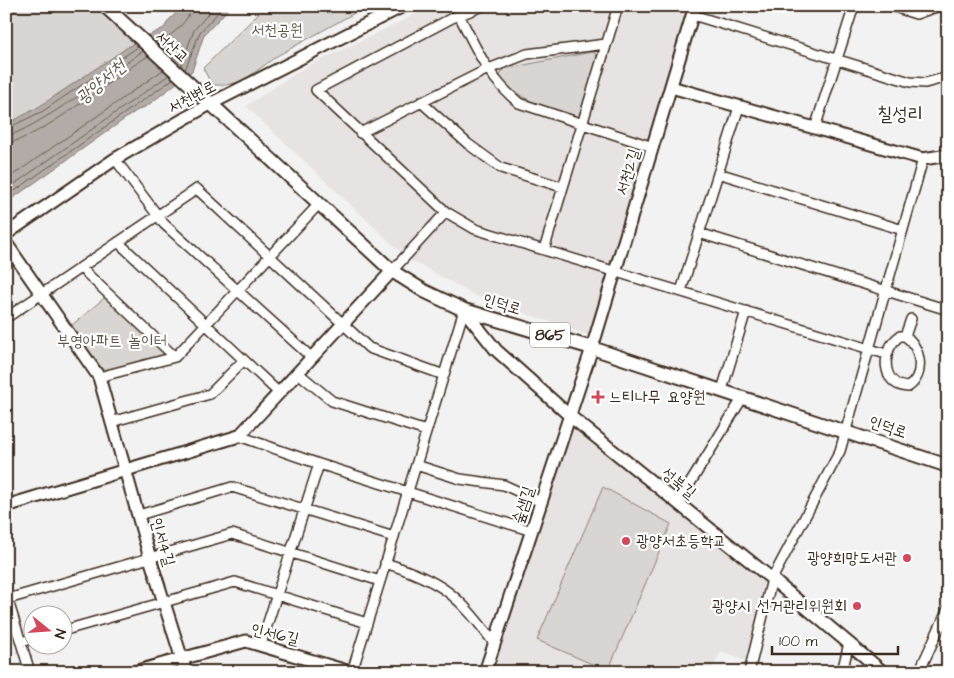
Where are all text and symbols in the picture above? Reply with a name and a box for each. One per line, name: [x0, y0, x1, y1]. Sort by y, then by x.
park label: 서천공원: [251, 19, 303, 41]
street label: 서산교: [150, 26, 194, 68]
water label: 광양서천: [71, 53, 132, 110]
street label: 서천변로: [164, 75, 220, 119]
district label: 칠성리: [877, 101, 923, 128]
street label: 서천2길: [610, 146, 646, 198]
street label: 인덕로: [480, 288, 524, 320]
road number: 865: [530, 322, 570, 348]
park label: 부영아파트 놀이터: [57, 330, 167, 352]
place label: 느티나무 요양원: [609, 386, 706, 408]
marker: 느티나무 요양원: [591, 390, 605, 404]
street label: 인덕로: [866, 410, 910, 444]
street label: 성북길: [657, 462, 701, 504]
street label: 숲샘길: [507, 483, 539, 527]
street label: 인서4길: [146, 515, 180, 569]
place label: 광양서초등학교: [636, 530, 726, 552]
marker: 광양서초등학교: [620, 535, 632, 547]
place label: 광양희망도서관: [807, 547, 897, 569]
marker: 광양희망도서관: [901, 552, 913, 564]
place label: 광양시 선거관리위원회: [712, 595, 847, 617]
marker: 광양시 선거관리위원회: [851, 600, 863, 612]
north arrow: [22, 606, 72, 656]
street label: 인서6길: [249, 618, 301, 650]
scale bar: [772, 623, 898, 655]
text: N: [49, 626, 70, 641]
text: 100 m: [779, 631, 818, 652]

